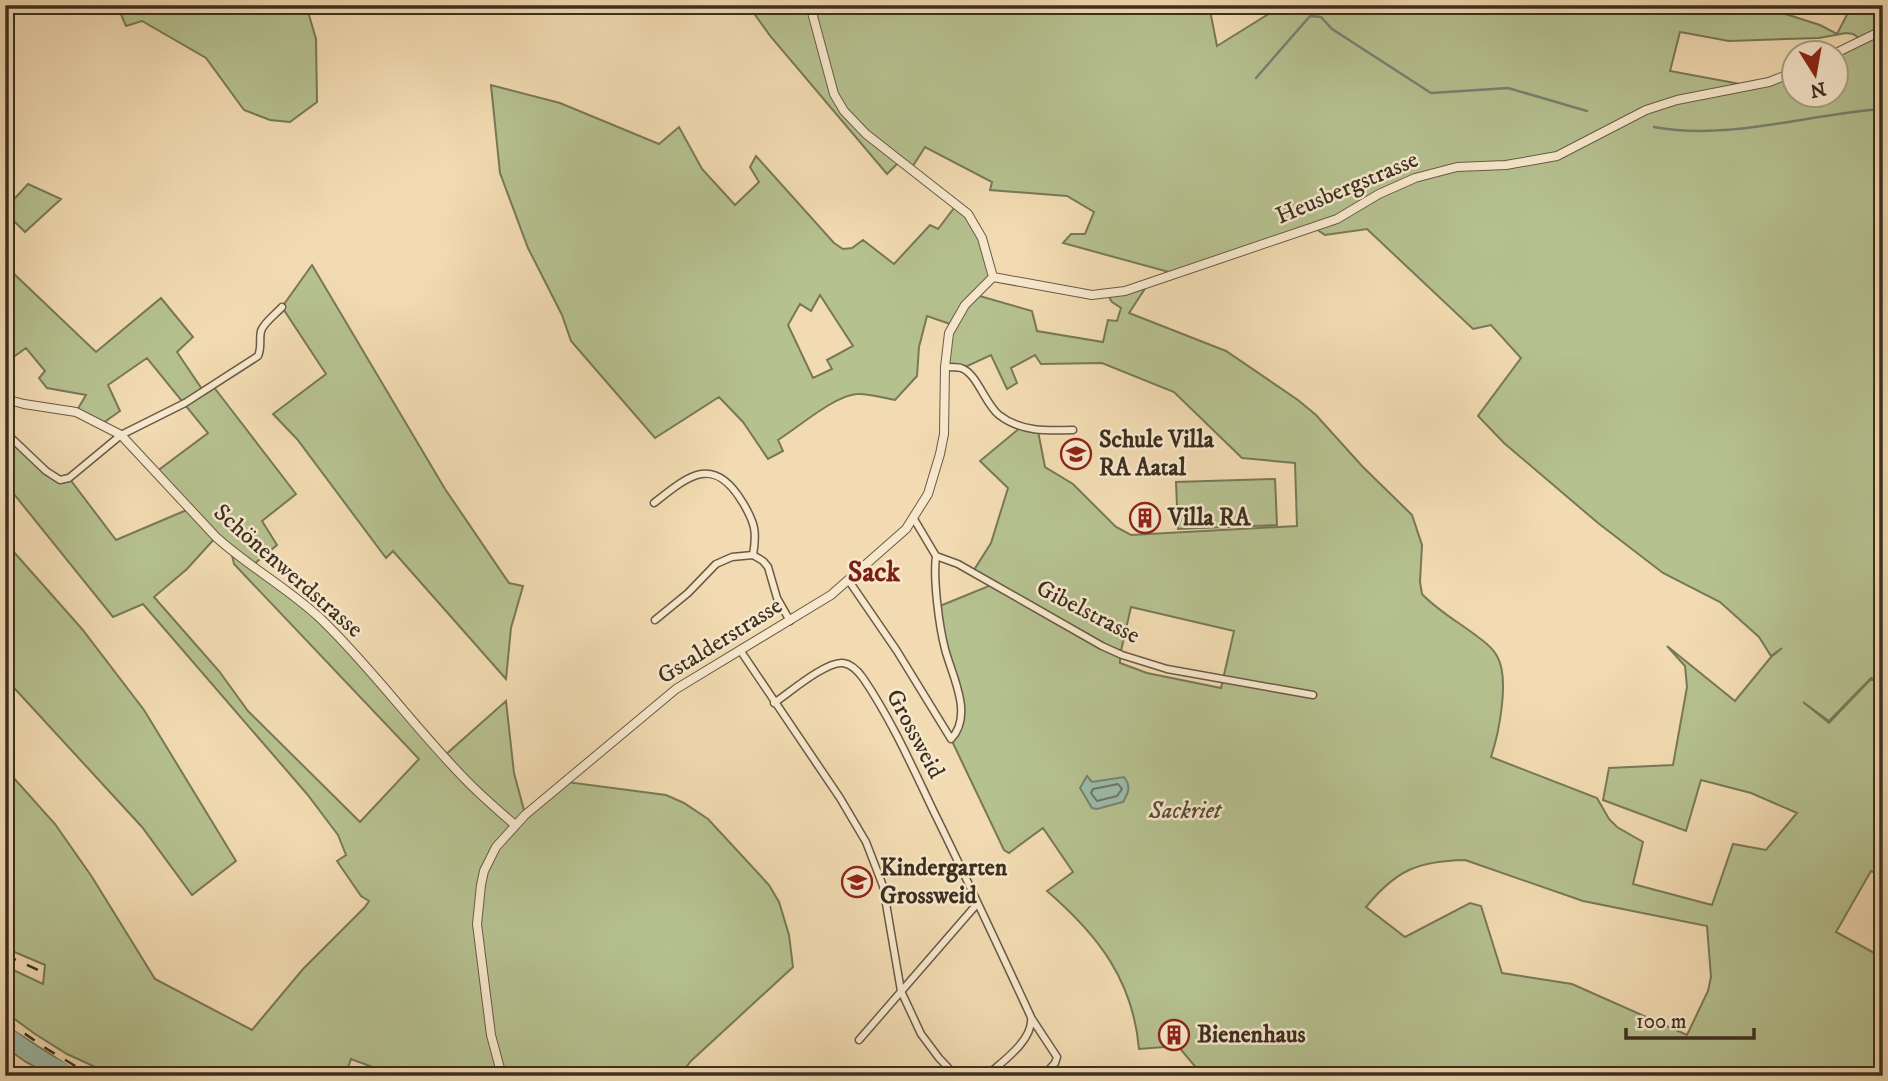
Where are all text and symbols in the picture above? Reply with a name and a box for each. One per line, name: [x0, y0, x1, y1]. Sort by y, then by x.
north arrow: [1780, 38, 1850, 108]
text: N: [1808, 76, 1828, 102]
street label: Heusbergstrasse: [1271, 144, 1423, 231]
place label: Schule Villa RA Aatal: [1099, 425, 1215, 483]
school or university icon: Schule Villa RA Aatal: [1059, 437, 1093, 471]
street label: Schönenwerdstrasse: [207, 498, 369, 644]
building icon: Villa RA: [1128, 501, 1162, 535]
place label: Villa RA: [1167, 503, 1251, 533]
district label: Sack: [848, 555, 901, 590]
street label: Gibelstrasse: [1031, 573, 1145, 651]
street label: Gstalderstrasse: [652, 591, 788, 691]
street label: Grossweid: [879, 684, 951, 784]
park label: Sackriet: [1148, 796, 1223, 826]
place label: Kindergarten Grossweid: [880, 853, 1008, 911]
school or university icon: Kindergarten Grossweid: [840, 865, 874, 899]
scale bar: [1626, 997, 1753, 1041]
text: 100 m: [1636, 1009, 1687, 1035]
building icon: Bienenhaus: [1157, 1018, 1191, 1052]
place label: Bienenhaus: [1197, 1020, 1306, 1050]

